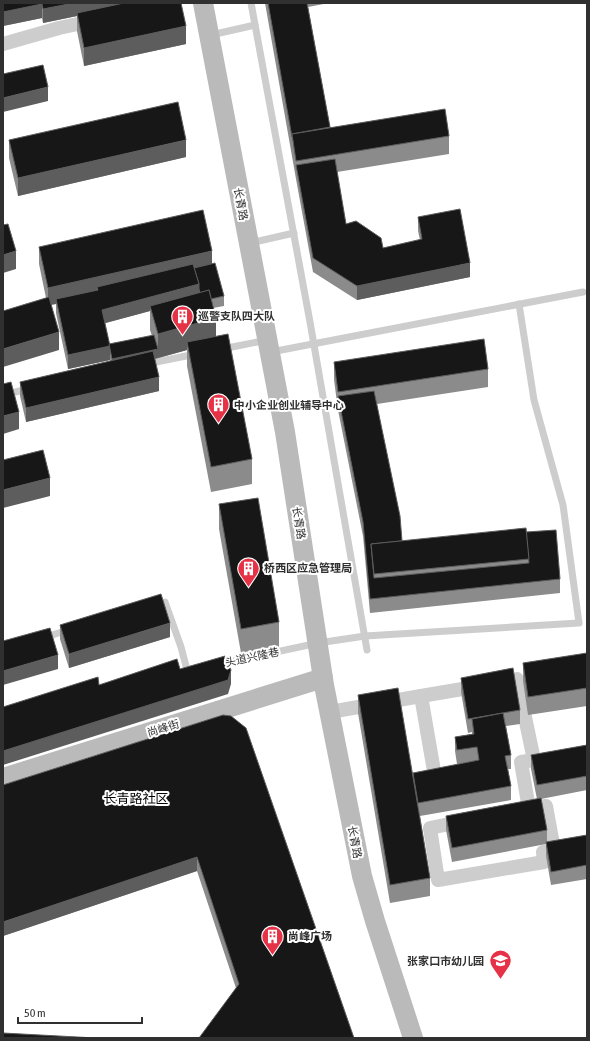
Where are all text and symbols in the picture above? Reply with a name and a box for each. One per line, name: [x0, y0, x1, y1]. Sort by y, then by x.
street label: 长青路: [232, 187, 250, 221]
building icon: 巡警支队四大队: [170, 303, 196, 336]
place label: 巡警支队四大队: [198, 310, 275, 322]
building icon: 中小企业创业辅导中心: [206, 392, 232, 425]
place label: 中小企业创业辅导中心: [234, 399, 344, 411]
street label: 长青路: [290, 506, 308, 540]
building icon: 桥西区应急管理局: [236, 555, 262, 588]
place label: 桥西区应急管理局: [264, 562, 352, 574]
street label: 头道兴隆巷: [224, 645, 280, 669]
street label: 尚峰街: [145, 717, 181, 739]
district label: 长青路社区: [103, 791, 169, 806]
street label: 长青路: [346, 825, 364, 859]
building icon: 尚峰广场: [260, 923, 286, 956]
place label: 尚峰广场: [288, 930, 332, 942]
school or university icon: 张家口市幼儿园: [487, 948, 513, 981]
place label: 张家口市幼儿园: [407, 955, 484, 967]
scale bar: [18, 999, 142, 1025]
text: 50 m: [24, 1006, 46, 1020]

